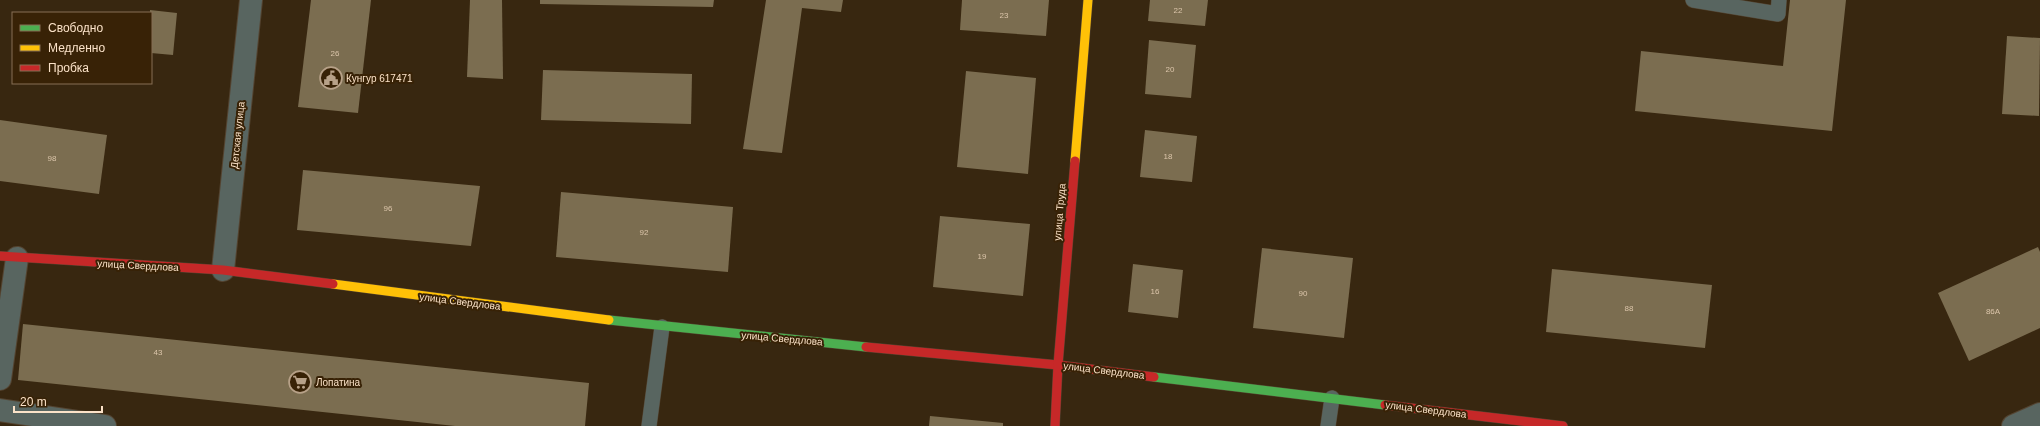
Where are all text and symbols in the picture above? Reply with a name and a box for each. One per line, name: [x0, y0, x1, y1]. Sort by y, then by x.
house number: 22: [1174, 6, 1183, 15]
house number: 23: [1000, 11, 1009, 20]
legend: [12, 12, 152, 84]
text: Свободно: [48, 21, 103, 35]
text: Медленно: [48, 41, 105, 55]
house number: 26: [331, 49, 340, 58]
text: Пробка: [48, 61, 89, 75]
public building icon: Кунгур 617471: [318, 65, 344, 91]
house number: 20: [1166, 65, 1175, 74]
place label: Кунгур 617471: [346, 73, 413, 84]
street label: Детская улица: [229, 101, 247, 169]
house number: 18: [1164, 152, 1173, 161]
house number: 98: [48, 154, 57, 163]
street label: улица Труда: [1052, 183, 1068, 241]
house number: 96: [384, 204, 393, 213]
house number: 92: [640, 228, 649, 237]
house number: 19: [978, 252, 987, 261]
street label: улица Свердлова: [97, 258, 179, 273]
house number: 16: [1151, 287, 1160, 296]
house number: 90: [1299, 289, 1308, 298]
street label: улица Свердлова: [419, 291, 502, 312]
house number: 88: [1625, 304, 1634, 313]
house number: 86А: [1986, 307, 2001, 316]
street label: улица Свердлова: [741, 329, 824, 348]
house number: 43: [154, 348, 163, 357]
street label: улица Свердлова: [1063, 360, 1146, 381]
supermarket icon: Лопатина: [287, 369, 313, 395]
place label: Лопатина: [316, 377, 361, 388]
scale bar: [14, 388, 102, 414]
text: 20 m: [20, 395, 47, 409]
street label: улица Свердлова: [1385, 399, 1468, 420]

